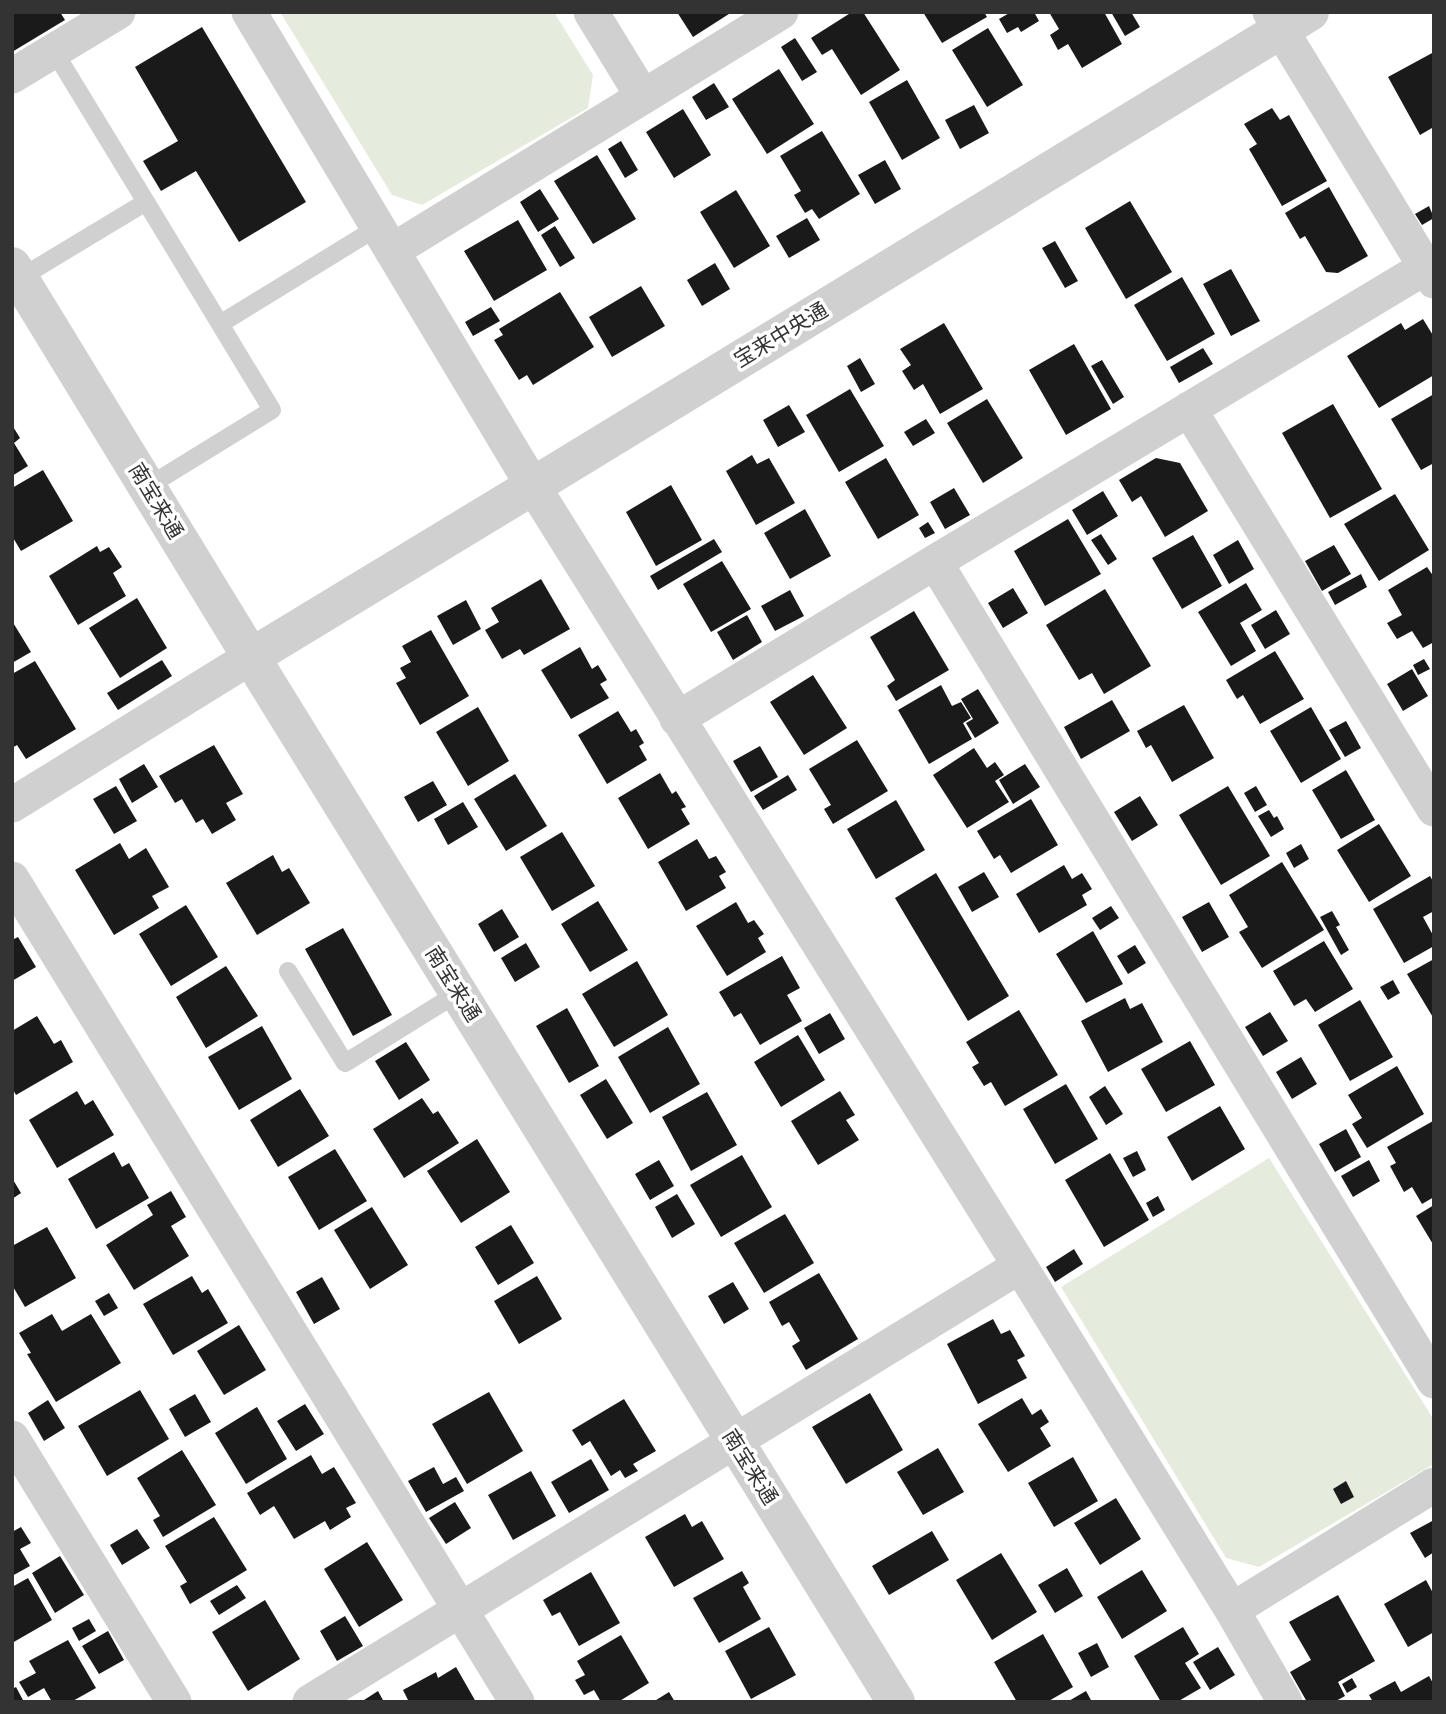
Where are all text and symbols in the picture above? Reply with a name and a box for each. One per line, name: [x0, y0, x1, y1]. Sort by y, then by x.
street label: 宝来中央通: [729, 296, 832, 371]
street label: 南宝来通: [125, 458, 190, 543]
street label: 南宝来通: [421, 941, 487, 1025]
street label: 南宝来通: [718, 1424, 784, 1508]

